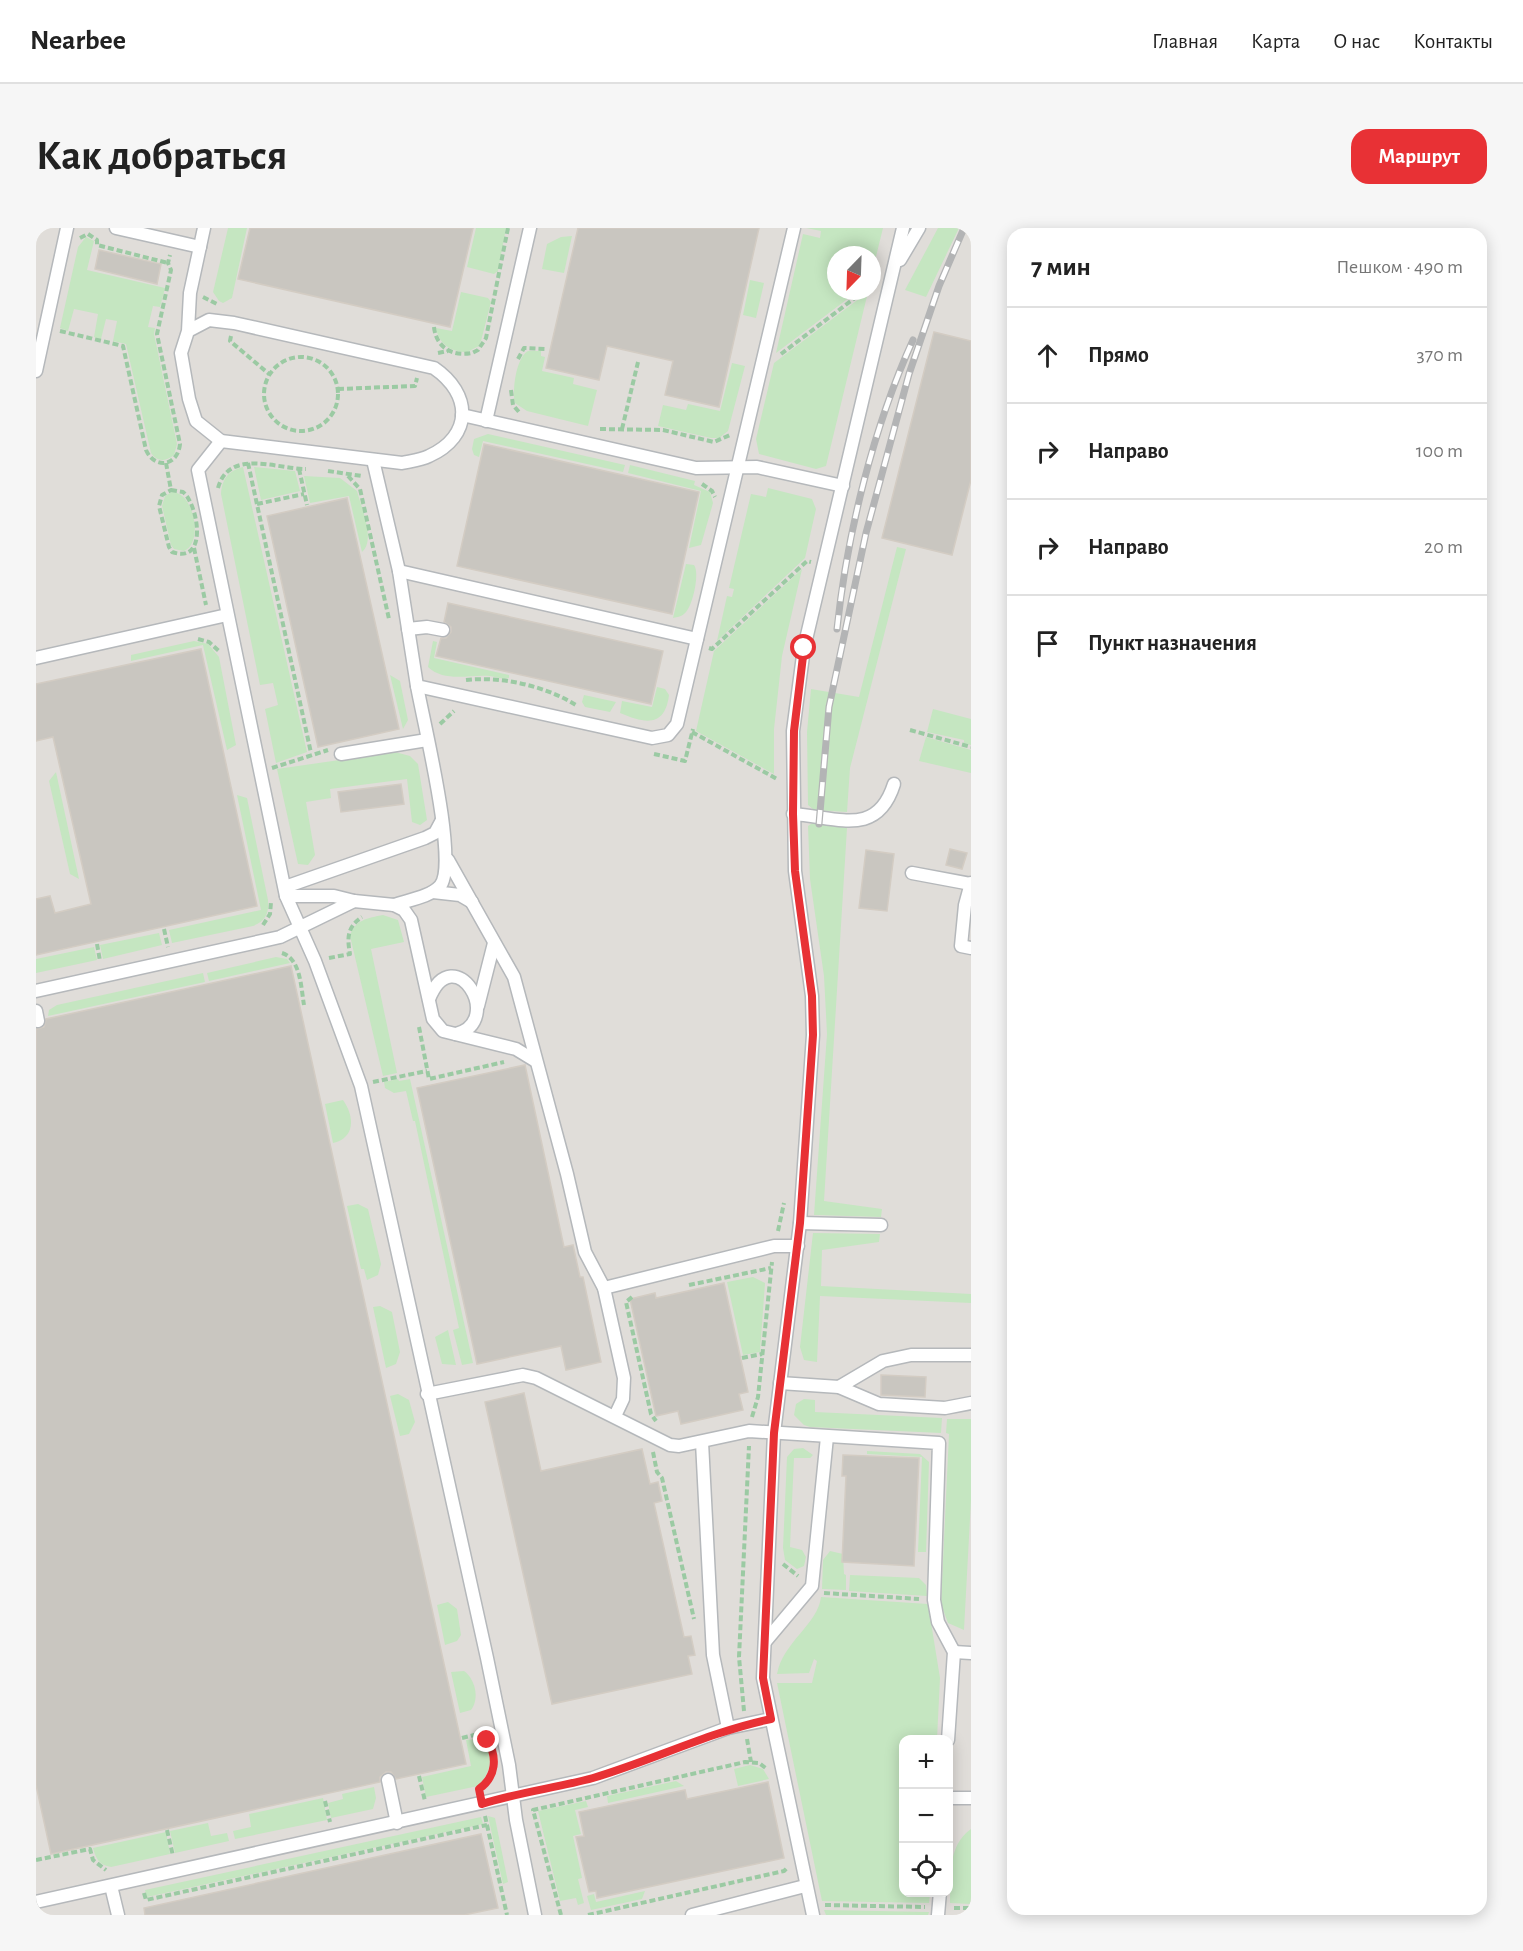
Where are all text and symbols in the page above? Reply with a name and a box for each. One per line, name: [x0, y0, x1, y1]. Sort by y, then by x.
text: Nearbee: [30, 27, 126, 55]
text: Главная: [1152, 31, 1218, 52]
text: Карта: [1251, 31, 1300, 52]
text: О нас: [1333, 31, 1380, 52]
text: Контакты: [1413, 31, 1493, 52]
button: Маршрут: [1351, 129, 1487, 184]
text: Как добраться: [36, 135, 287, 177]
north arrow: [827, 246, 881, 300]
text: 7 мин: [1031, 254, 1091, 280]
text: Пешком · 490 m: [1336, 257, 1463, 277]
icon: ahead: [1031, 339, 1064, 372]
text: Прямо: [1088, 344, 1149, 366]
text: 370 m: [1417, 345, 1463, 365]
icon: right: [1031, 435, 1064, 468]
text: Направо: [1088, 440, 1169, 462]
text: 100 m: [1416, 441, 1463, 461]
icon: right: [1031, 531, 1064, 564]
text: Направо: [1088, 536, 1169, 558]
text: 20 m: [1424, 537, 1463, 557]
icon: arrive: [1031, 627, 1064, 660]
text: Пункт назначения: [1088, 632, 1257, 654]
route start: [790, 634, 816, 660]
route end: [473, 1726, 499, 1752]
map controls: [899, 1735, 953, 1897]
button: +: [899, 1735, 953, 1789]
button: −: [899, 1789, 953, 1843]
button: locate: [899, 1843, 953, 1897]

